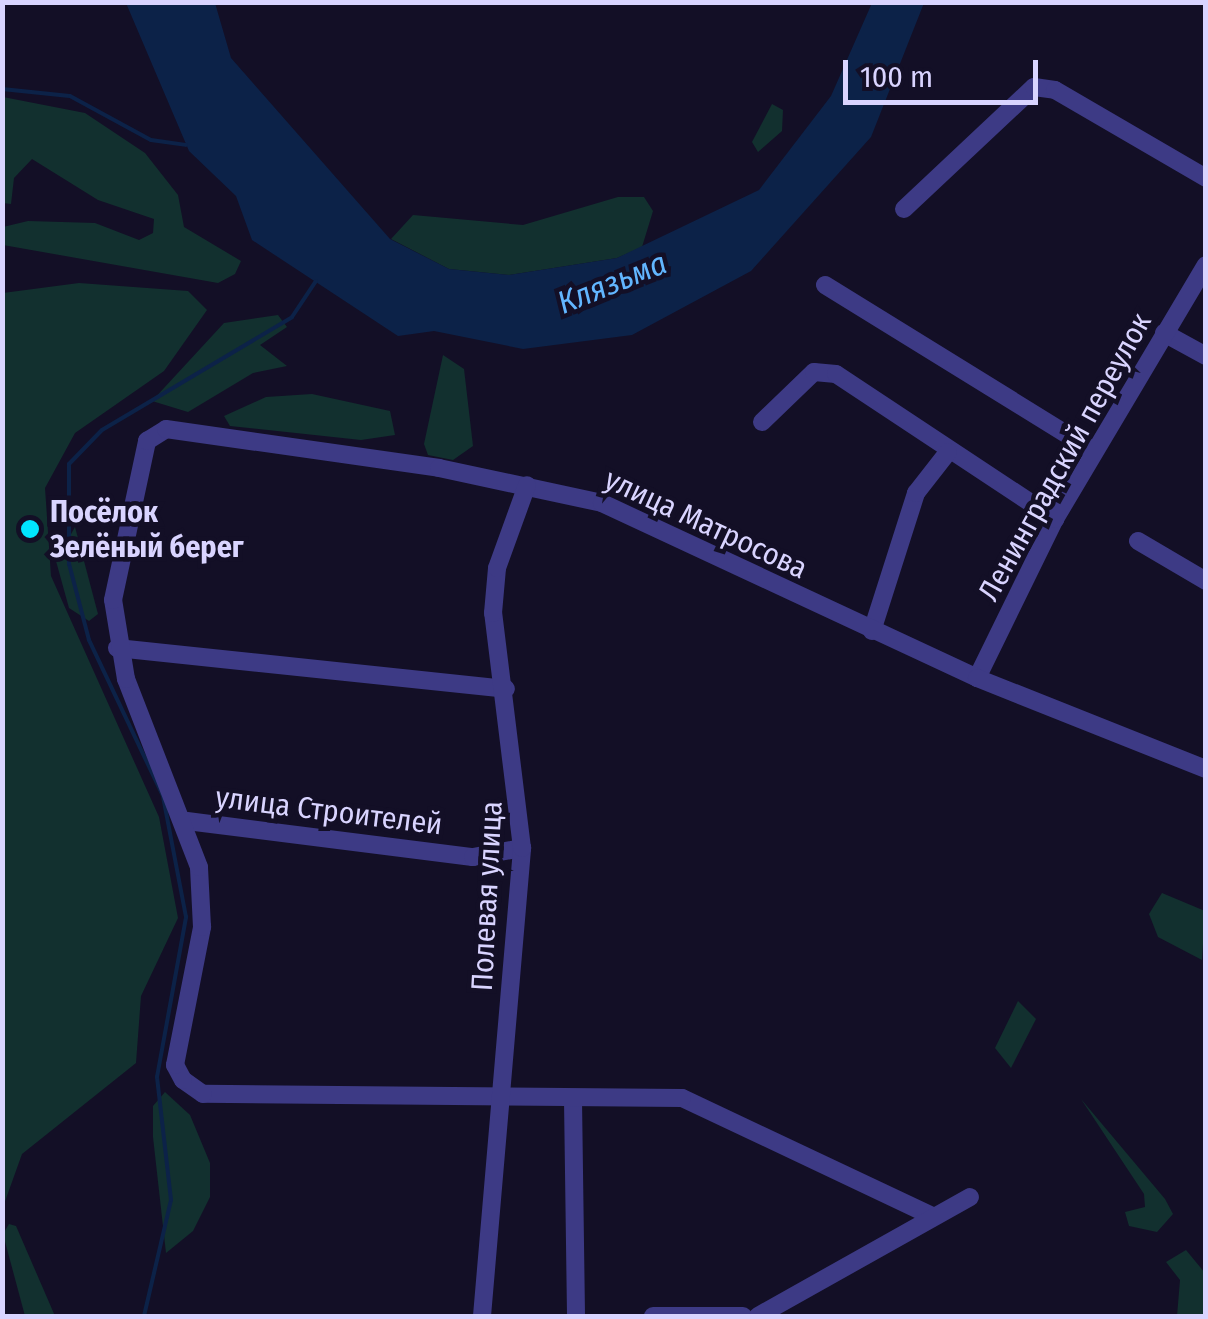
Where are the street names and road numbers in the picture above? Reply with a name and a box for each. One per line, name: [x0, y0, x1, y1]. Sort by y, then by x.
street label: Ленинградский переулок: [971, 307, 1159, 607]
street label: улица Матросова: [599, 461, 813, 587]
street label: улица Строителей: [214, 779, 444, 843]
street label: Полевая улица: [464, 800, 510, 992]

